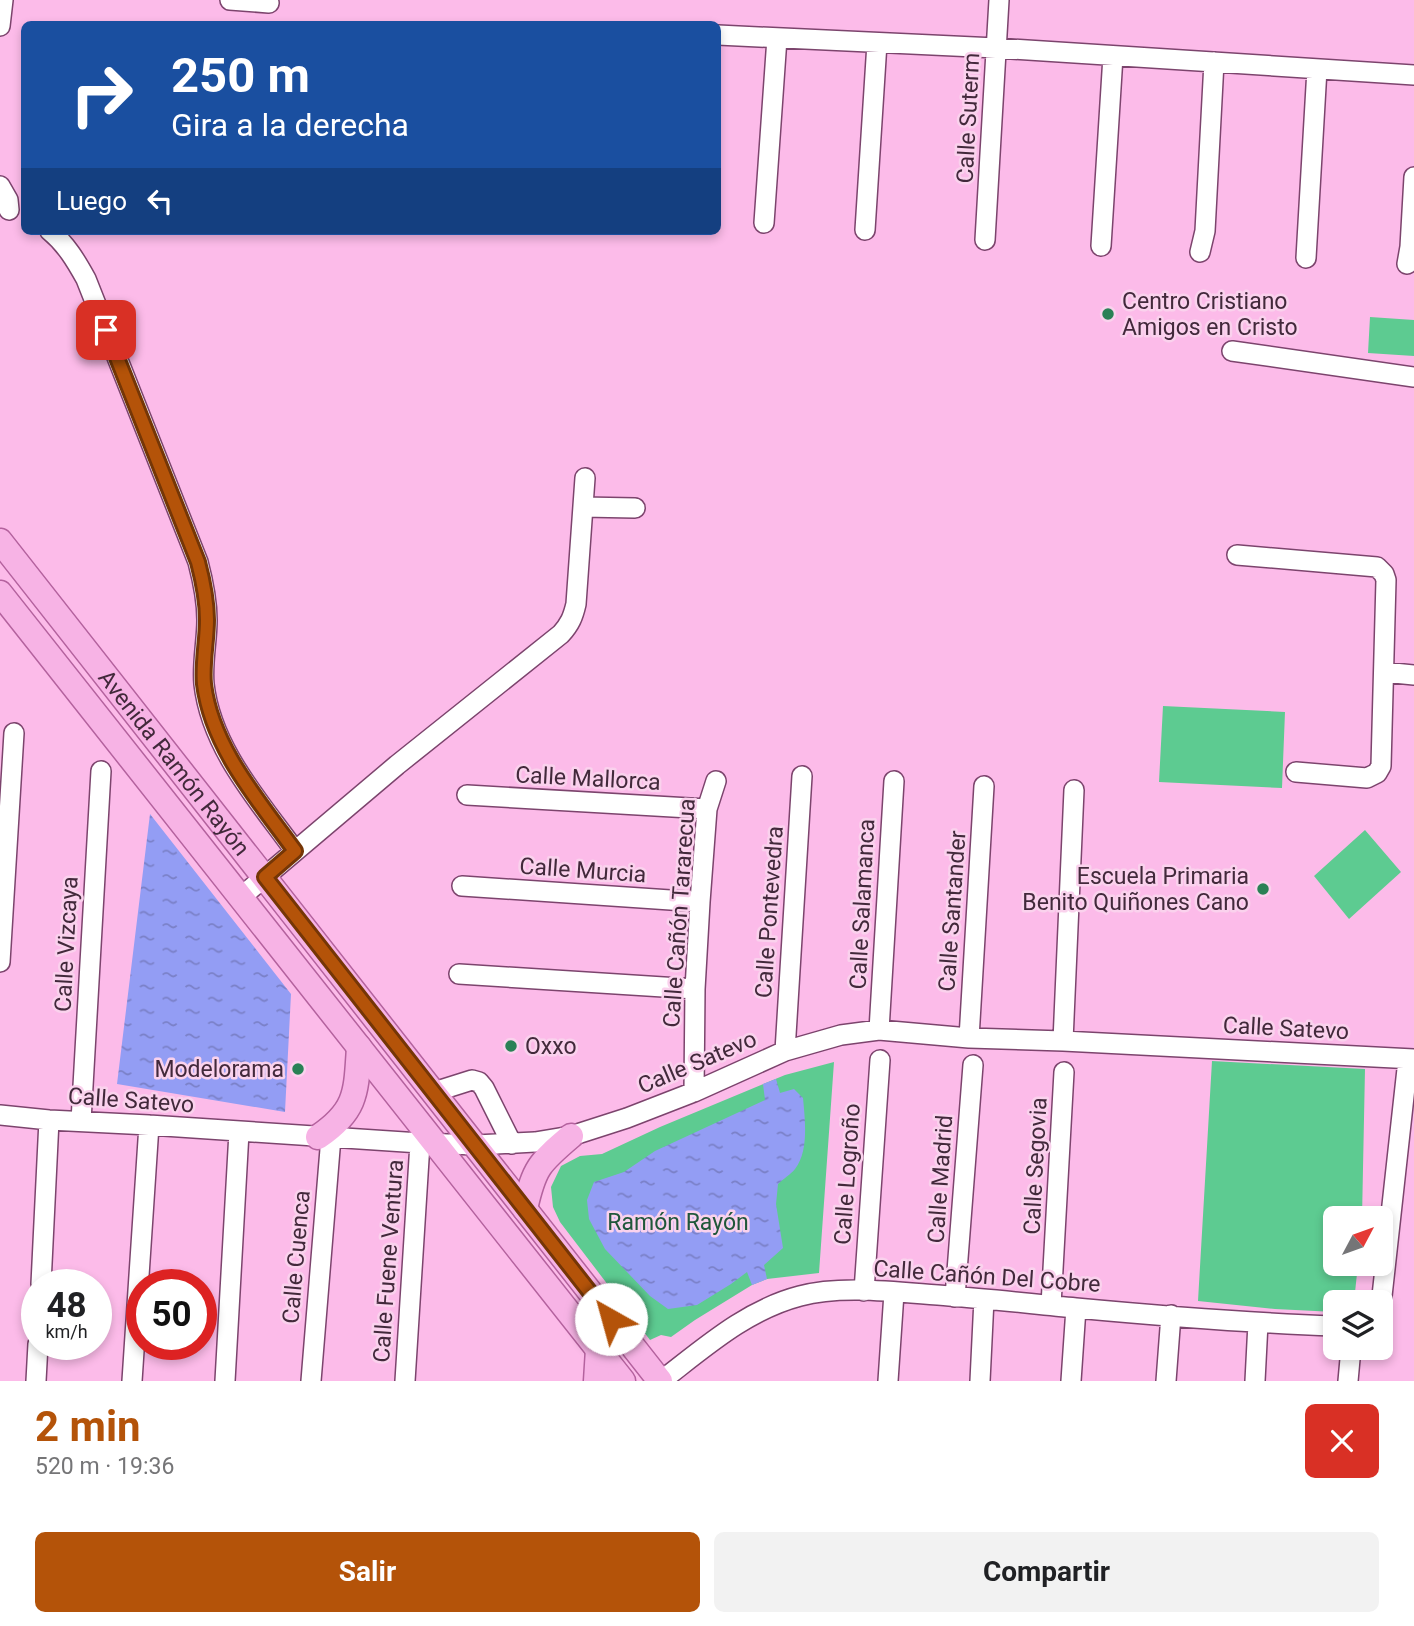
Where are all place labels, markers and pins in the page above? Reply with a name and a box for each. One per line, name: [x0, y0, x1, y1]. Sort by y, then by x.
place label: Centro Cristiano Amigos en Cristo: [1122, 288, 1298, 341]
pin: [76, 300, 136, 360]
marker: Centro Cristiano Amigos en Cristo: [1100, 306, 1116, 322]
place label: Escuela Primaria Benito Quiñones Cano: [1022, 863, 1249, 916]
marker: Escuela Primaria Benito Quiñones Cano: [1255, 881, 1271, 897]
place label: Oxxo: [525, 1033, 577, 1060]
marker: Oxxo: [503, 1038, 519, 1054]
place label: Modelorama: [154, 1056, 284, 1083]
marker: Modelorama: [290, 1061, 306, 1077]

